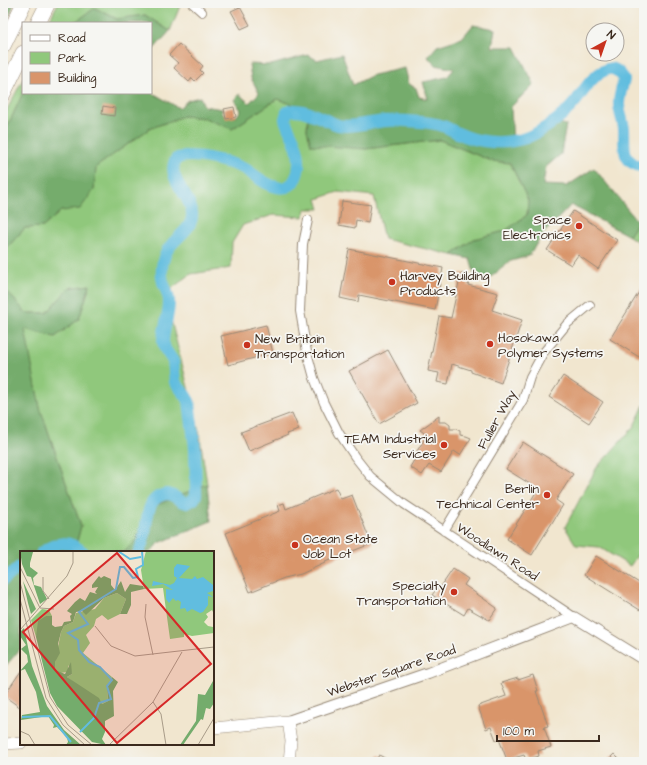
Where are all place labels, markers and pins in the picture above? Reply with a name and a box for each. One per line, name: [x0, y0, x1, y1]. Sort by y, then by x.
place label: Space Electronics: [503, 211, 571, 244]
marker: Space Electronics: [574, 221, 584, 231]
place label: Harvey Building Products: [400, 267, 490, 300]
marker: Harvey Building Products: [387, 277, 397, 287]
place label: Hosokawa Polymer Systems: [498, 329, 604, 363]
place label: New Britain Transportation: [255, 330, 345, 363]
marker: Hosokawa Polymer Systems: [485, 339, 495, 349]
marker: New Britain Transportation: [242, 340, 252, 350]
place label: TEAM Industrial Services: [345, 430, 436, 463]
marker: TEAM Industrial Services: [439, 440, 449, 450]
place label: Berlin Technical Center: [436, 480, 539, 513]
marker: Berlin Technical Center: [542, 490, 552, 500]
place label: Ocean State Job Lot: [303, 530, 378, 563]
marker: Ocean State Job Lot: [290, 540, 300, 550]
place label: Specialty Transportation: [356, 577, 446, 610]
marker: Specialty Transportation: [449, 587, 459, 597]

